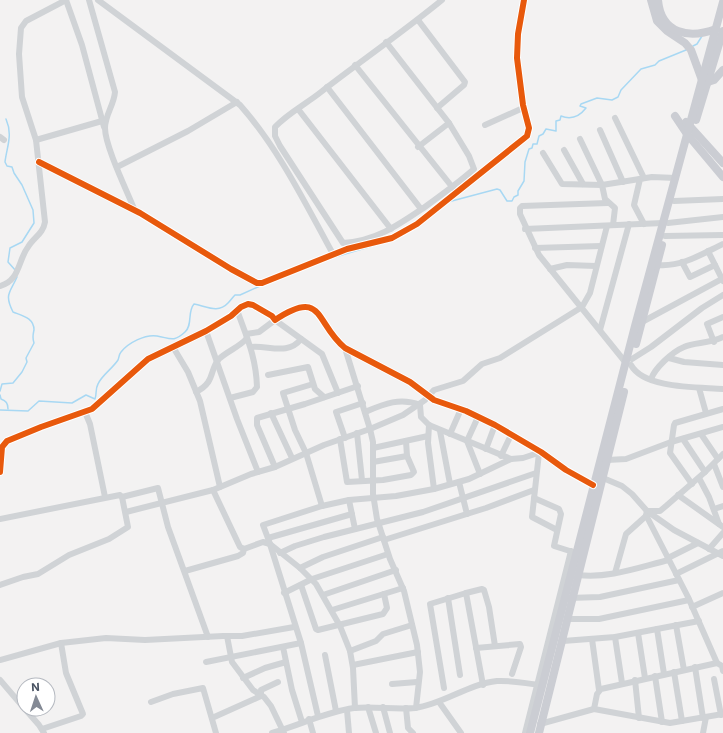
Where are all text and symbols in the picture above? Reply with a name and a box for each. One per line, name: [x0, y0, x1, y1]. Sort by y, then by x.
north arrow: [16, 677, 56, 717]
text: N: [31, 680, 40, 694]

